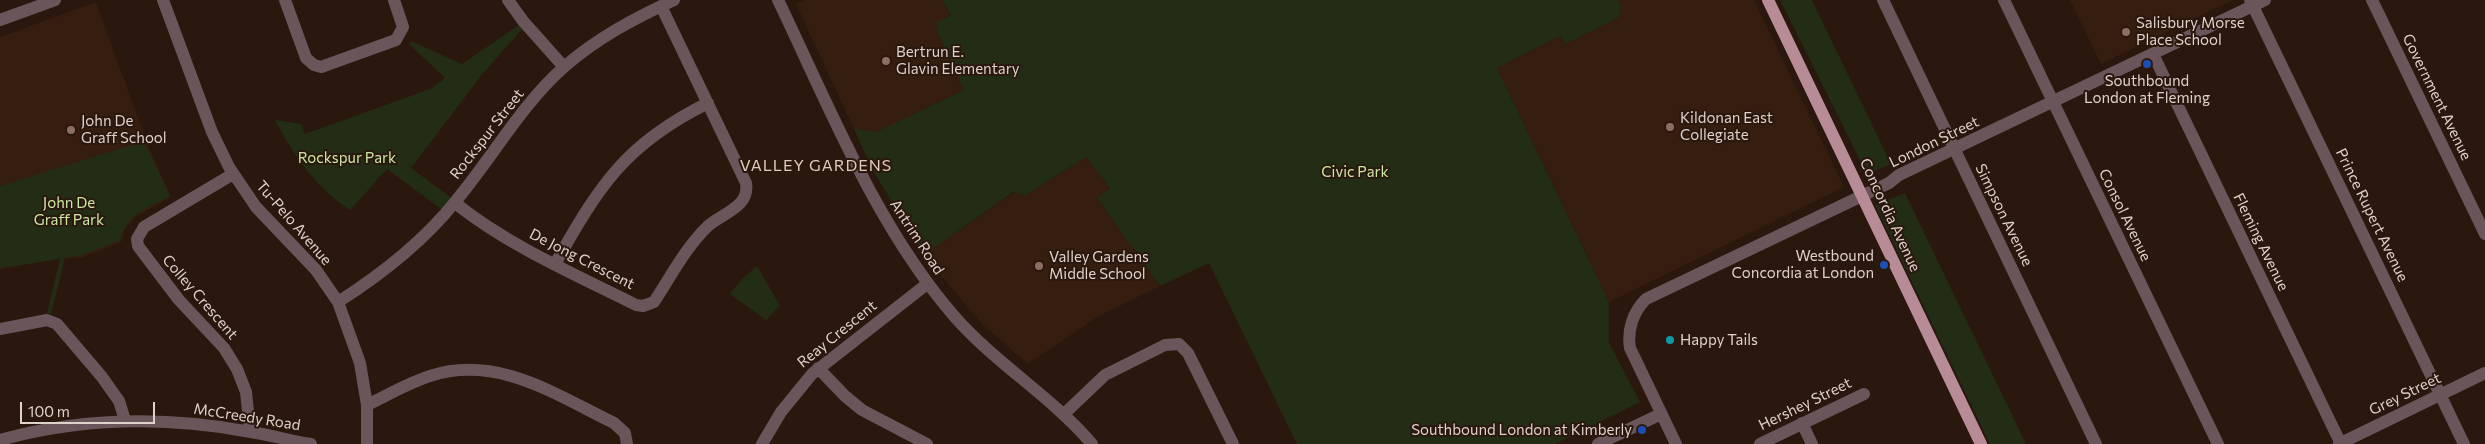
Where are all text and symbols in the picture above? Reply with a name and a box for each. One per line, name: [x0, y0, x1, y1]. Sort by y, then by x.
place label: Salisbury Morse Place School: [2136, 14, 2245, 49]
marker: Salisbury Morse Place School: [2120, 26, 2132, 38]
street label: Government Avenue: [2399, 31, 2475, 163]
place label: Bertrun E. Glavin Elementary: [896, 43, 1019, 78]
marker: Bertrun E. Glavin Elementary: [880, 55, 892, 67]
marker: Southbound London at Fleming: [2141, 58, 2153, 70]
place label: Southbound London at Fleming: [2084, 72, 2210, 107]
street label: Rockspur Street: [446, 85, 528, 183]
place label: Kildonan East Collegiate: [1680, 109, 1773, 144]
place label: John De Graff School: [81, 112, 167, 147]
street label: London Street: [1886, 113, 1982, 171]
marker: Kildonan East Collegiate: [1664, 121, 1676, 133]
marker: John De Graff School: [65, 124, 77, 136]
street label: Prince Rupert Avenue: [2332, 145, 2412, 285]
park label: Rockspur Park: [298, 149, 396, 167]
street label: Concordia Avenue: [1856, 155, 1924, 275]
district label: VALLEY GARDENS: [738, 156, 894, 176]
street label: Simpson Avenue: [1971, 161, 2037, 269]
park label: Civic Park: [1321, 163, 1389, 181]
street label: Consol Avenue: [2095, 166, 2155, 264]
street label: Tu-Pelo Avenue: [253, 177, 335, 269]
street label: Fleming Avenue: [2229, 190, 2293, 294]
park label: John De Graff Park: [34, 194, 104, 229]
street label: Antrim Road: [886, 196, 948, 278]
street label: De Jong Crescent: [526, 225, 638, 293]
place label: Westbound Concordia at London: [1732, 247, 1874, 282]
place label: Valley Gardens Middle School: [1049, 248, 1149, 283]
street label: Colley Crescent: [158, 251, 242, 343]
marker: Westbound Concordia at London: [1878, 259, 1890, 271]
marker: Valley Gardens Middle School: [1033, 260, 1045, 272]
street label: Reay Crescent: [794, 297, 880, 371]
place label: Happy Tails: [1680, 331, 1758, 349]
marker: Happy Tails: [1664, 334, 1676, 346]
street label: Grey Street: [2366, 369, 2444, 419]
street label: Hershey Street: [1756, 374, 1854, 434]
scale bar: [22, 392, 158, 424]
street label: McCreedy Road: [192, 400, 302, 434]
text: 100 m: [28, 402, 70, 420]
place label: Southbound London at Kimberly: [1411, 421, 1632, 439]
marker: Southbound London at Kimberly: [1636, 424, 1648, 436]

